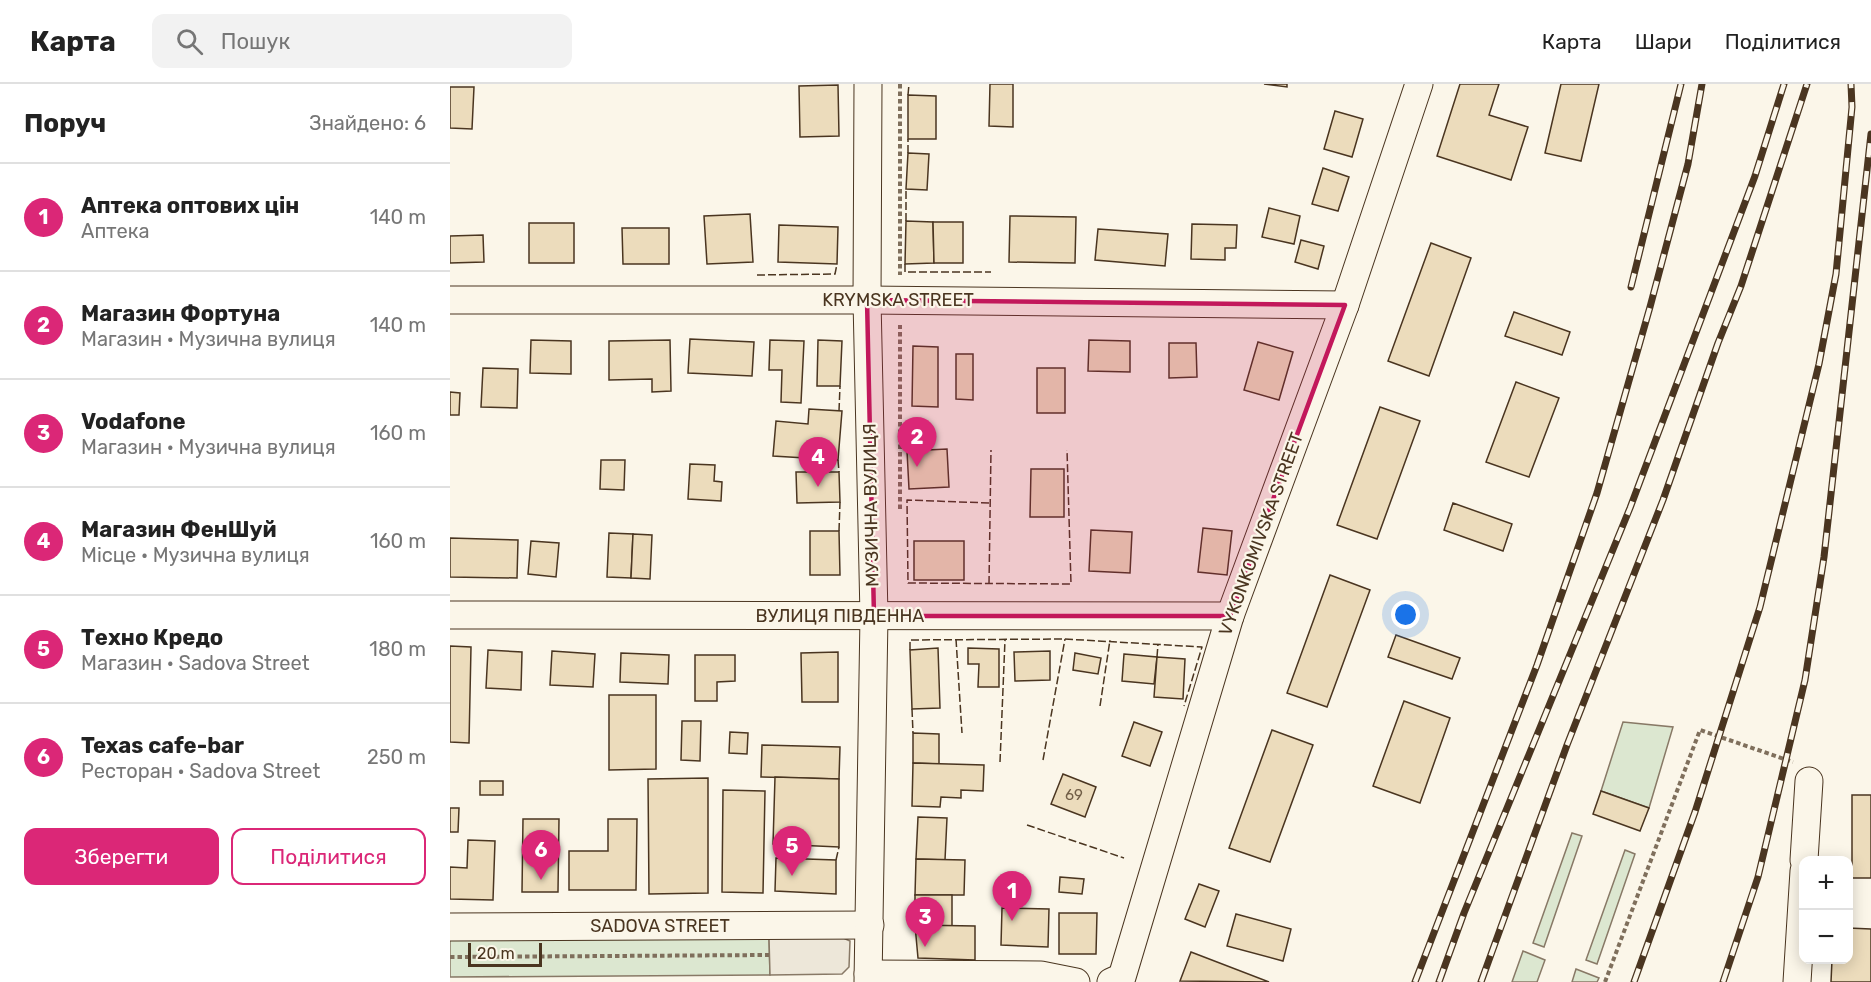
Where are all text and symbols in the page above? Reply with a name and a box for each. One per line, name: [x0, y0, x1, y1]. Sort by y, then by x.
search box: [152, 14, 572, 68]
text: Карта: [30, 25, 116, 58]
icon: search: [173, 25, 206, 58]
text: Пошук: [221, 28, 290, 55]
text: Карта: [1542, 29, 1602, 54]
text: Шари: [1635, 29, 1692, 54]
text: Поділитися: [1725, 29, 1841, 54]
text: Поруч: [24, 108, 106, 139]
text: Знайдено: 6: [309, 111, 426, 135]
text: Аптека оптових цін: [81, 192, 299, 219]
text: 1: [39, 205, 48, 229]
text: 140 m: [370, 205, 426, 229]
text: Аптека: [81, 219, 149, 243]
street label: KRYMSKA STREET: [822, 289, 974, 311]
text: Магазин Фортуна: [81, 300, 280, 327]
text: 2: [37, 313, 50, 337]
text: 140 m: [370, 313, 426, 337]
text: Магазин · Музична вулиця: [81, 327, 336, 351]
text: Vodafone: [81, 408, 186, 435]
pin: 2: [898, 418, 936, 467]
text: 3: [37, 421, 50, 445]
text: 160 m: [370, 421, 426, 445]
street label: МУЗИЧНА ВУЛИЦЯ: [859, 423, 883, 587]
street label: VYKONKOMIVSKA STREET: [1214, 429, 1308, 639]
text: Магазин · Музична вулиця: [81, 435, 336, 459]
pin: 4: [798, 438, 838, 487]
text: Магазин ФенШуй: [81, 516, 277, 543]
text: 4: [37, 529, 50, 553]
text: 160 m: [370, 529, 426, 553]
text: Місце · Музична вулиця: [81, 543, 310, 567]
your location: [1391, 600, 1420, 629]
street label: ВУЛИЦЯ ПІВДЕННА: [756, 605, 924, 627]
text: Техно Кредо: [81, 624, 223, 651]
text: 5: [37, 637, 50, 661]
text: 180 m: [369, 637, 426, 661]
text: Магазин · Sadova Street: [81, 651, 310, 675]
text: Texas cafe-bar: [81, 732, 244, 759]
text: 6: [37, 745, 50, 769]
text: 250 m: [367, 745, 426, 769]
text: Ресторан · Sadova Street: [81, 759, 320, 783]
house number: 69: [1065, 786, 1083, 804]
pin: 5: [772, 826, 812, 876]
button: Зберегти: [24, 828, 219, 885]
button: Поділитися: [231, 828, 426, 885]
pin: 6: [522, 830, 560, 880]
map controls: [1799, 856, 1853, 964]
button: +: [1799, 856, 1853, 910]
pin: 1: [992, 872, 1032, 921]
pin: 3: [906, 898, 944, 947]
button: −: [1799, 910, 1853, 964]
street label: SADOVA STREET: [590, 915, 730, 937]
scale bar: [468, 940, 542, 968]
text: 20 m: [477, 944, 515, 963]

